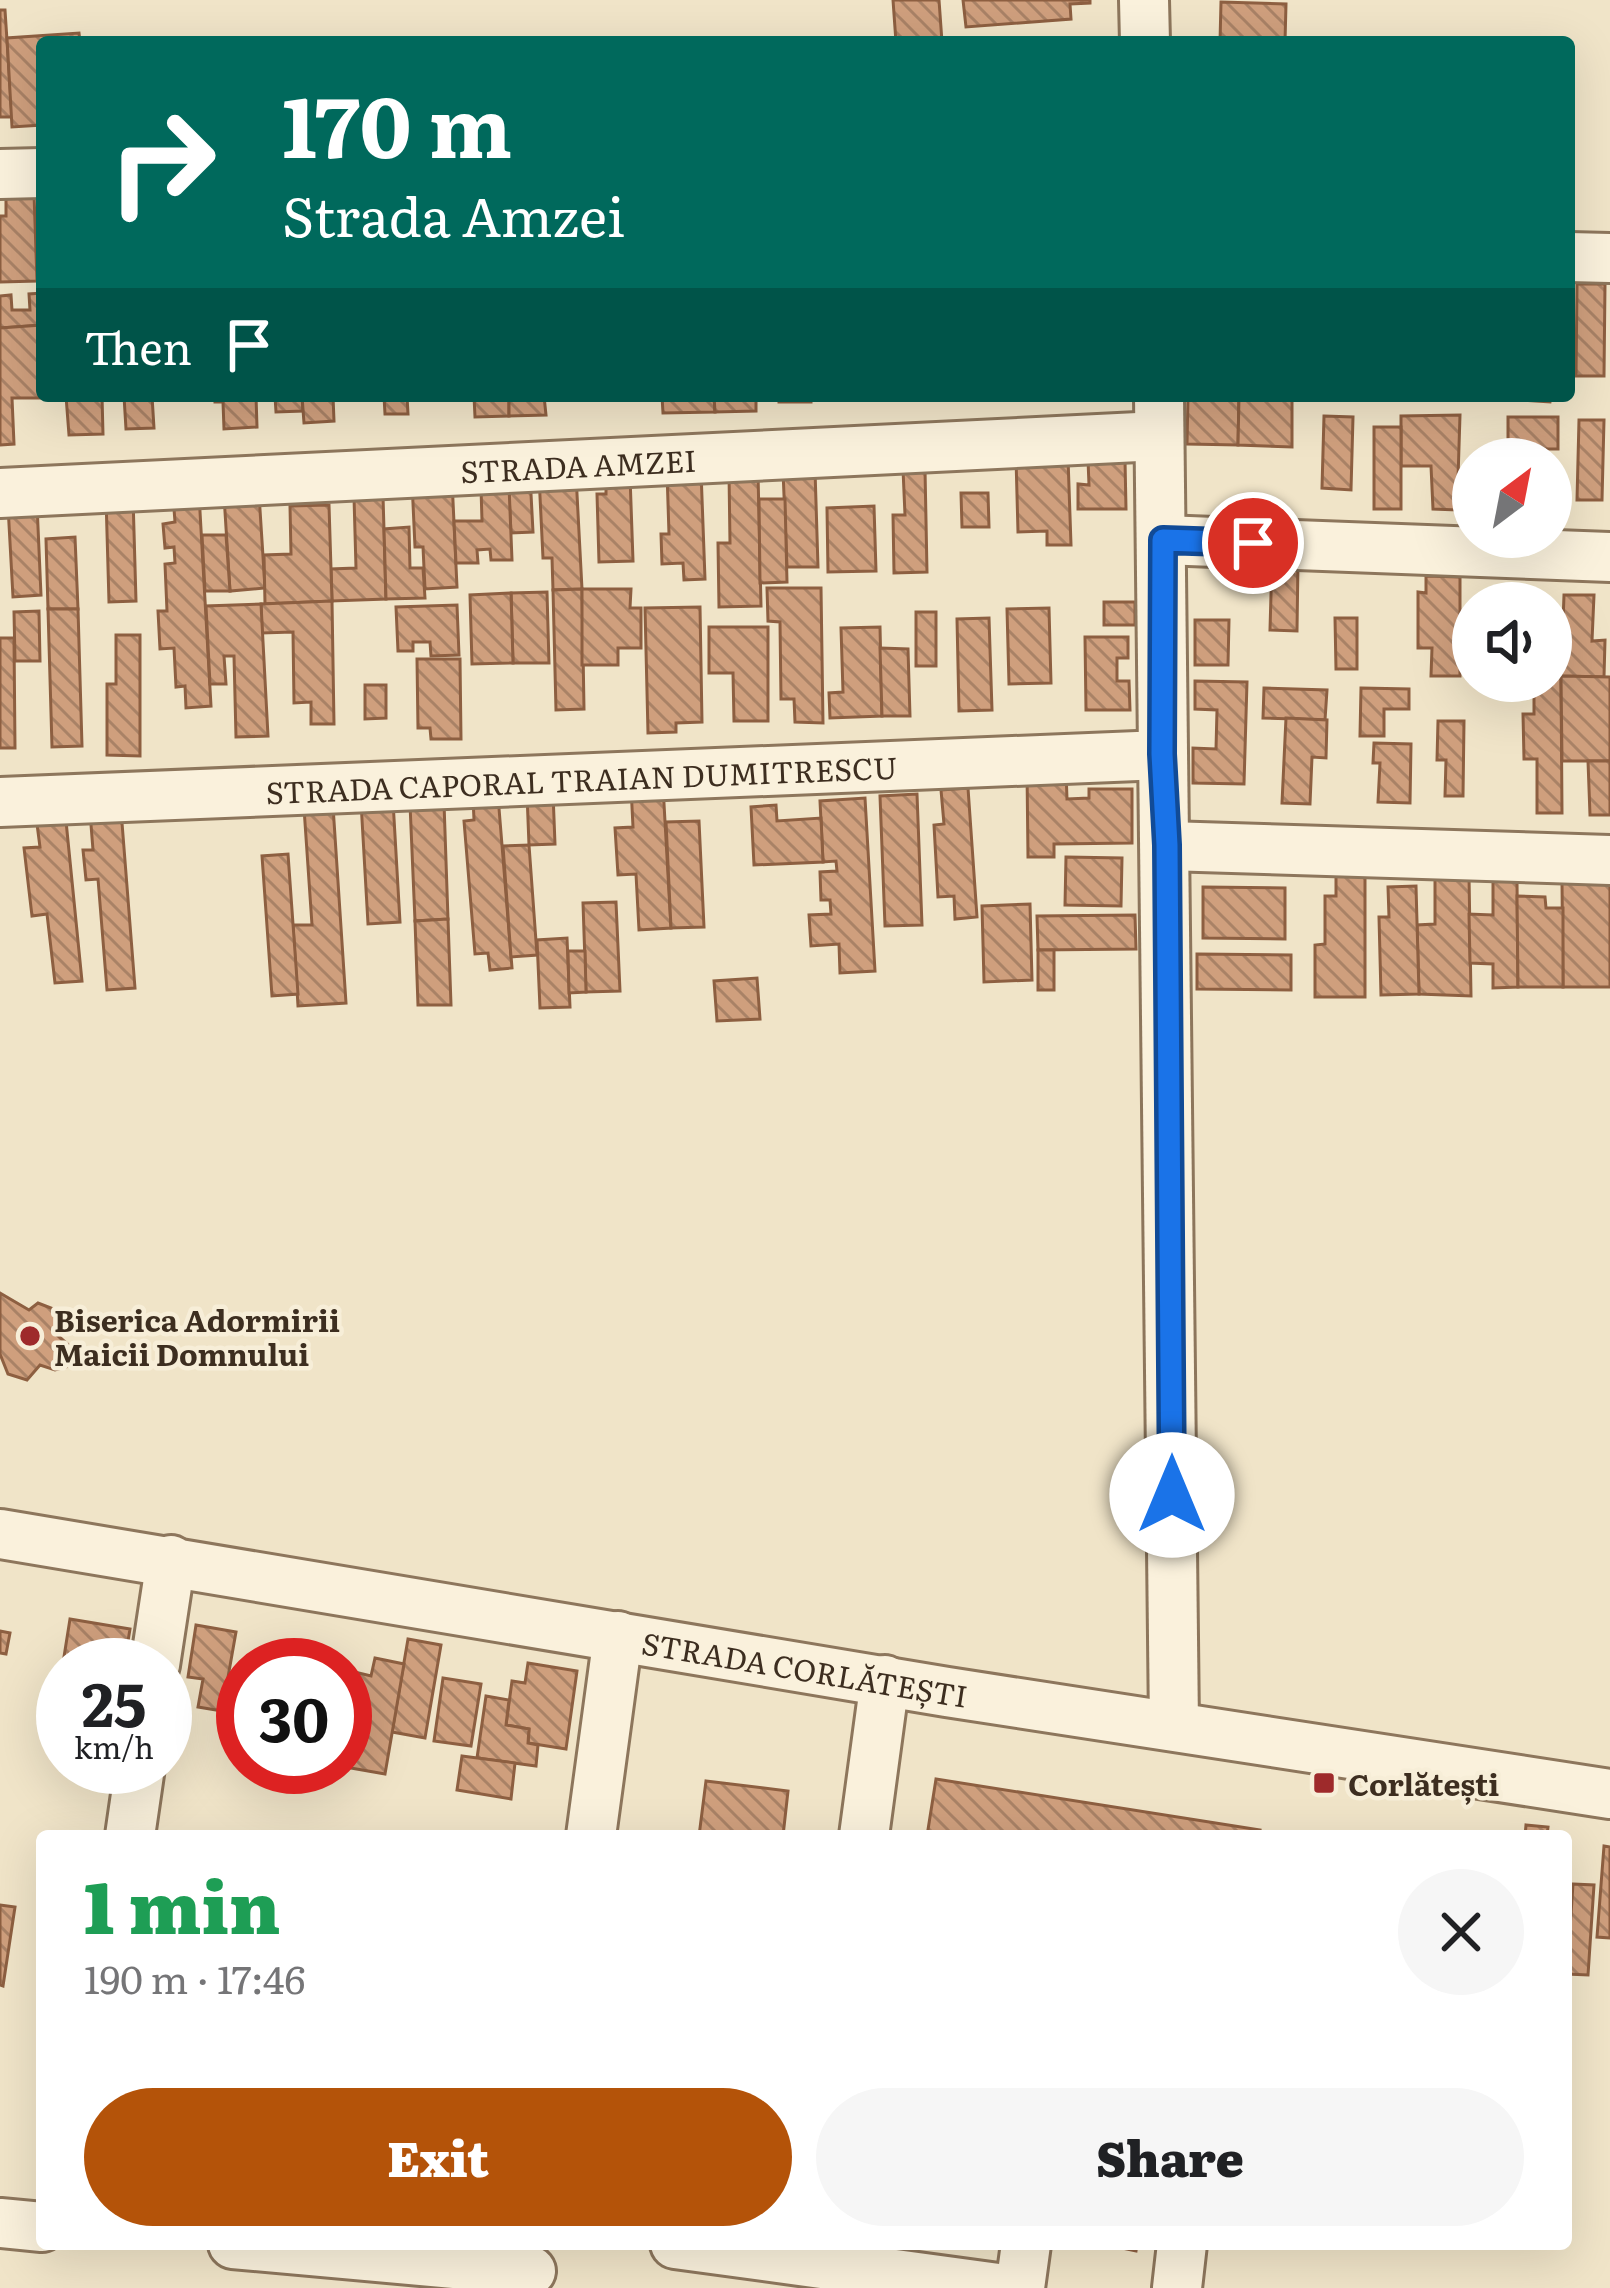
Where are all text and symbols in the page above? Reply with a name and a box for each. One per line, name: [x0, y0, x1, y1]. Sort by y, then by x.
text: 170 m: [282, 59, 512, 184]
icon: right: [84, 84, 240, 240]
text: Strada Amzei: [282, 173, 625, 254]
text: Then: [84, 312, 192, 379]
icon: arrive: [216, 312, 282, 378]
street label: STRADA AMZEI: [459, 437, 697, 492]
north arrow: [1452, 438, 1572, 558]
map controls: [1452, 438, 1572, 702]
pin: [1202, 492, 1304, 594]
icon: arrive: [1220, 510, 1286, 576]
button: sound: [1452, 582, 1572, 702]
street label: STRADA CAPORAL TRAIAN DUMITRESCU: [265, 744, 898, 813]
place label: Biserica Adormirii Maicii Domnului: [54, 1297, 340, 1375]
marker: Biserica Adormirii Maicii Domnului: [17, 1323, 43, 1349]
position arrow: [1109, 1432, 1235, 1558]
street label: STRADA CORLĂTEȘTI: [639, 1619, 971, 1717]
speed limit sign: 30: [216, 1638, 372, 1794]
text: 25: [82, 1656, 146, 1745]
text: km/h: [74, 1724, 154, 1768]
place label: Corlătești: [1348, 1761, 1499, 1805]
marker: Corlătești: [1311, 1770, 1337, 1796]
text: 1 min: [84, 1849, 280, 1956]
button: close: [1398, 1869, 1524, 1995]
text: 190 m · 17:46: [84, 1948, 305, 2006]
button: Exit: [84, 2088, 792, 2226]
button: Share: [816, 2088, 1524, 2226]

